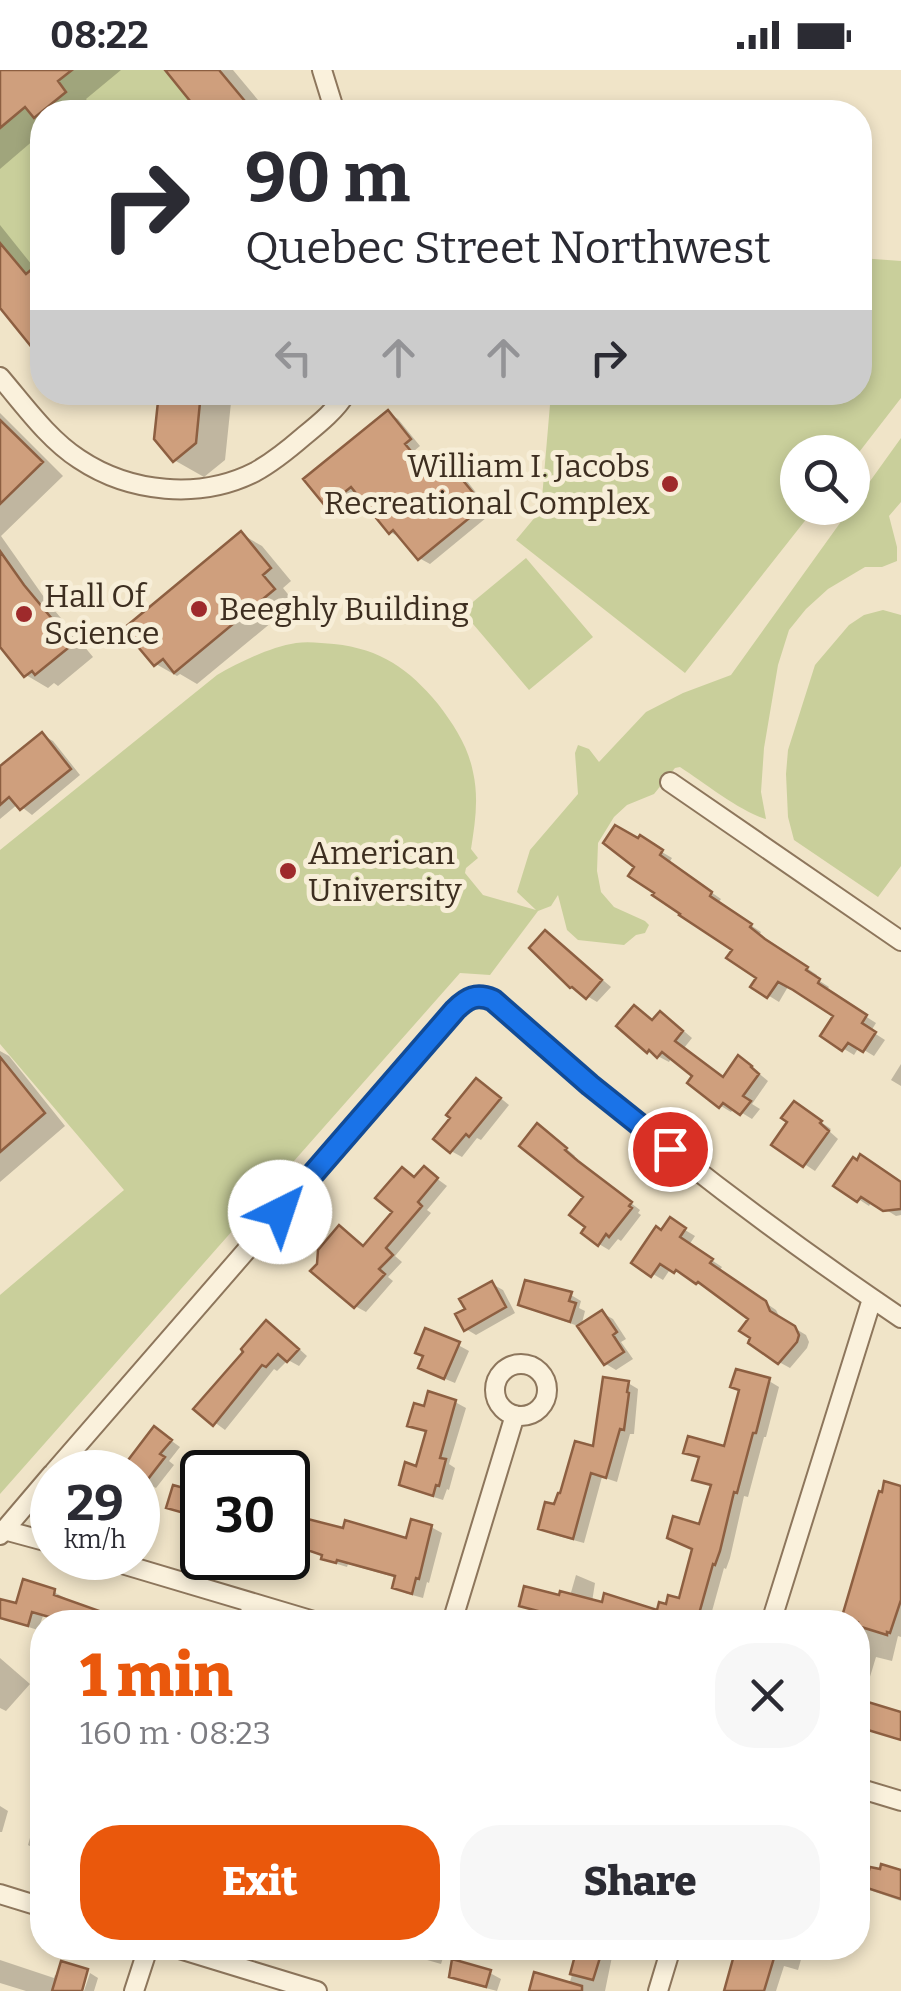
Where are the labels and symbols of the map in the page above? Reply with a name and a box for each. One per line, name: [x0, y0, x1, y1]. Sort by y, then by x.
place label: William I. Jacobs Recreational Complex: [324, 447, 650, 522]
marker: William I. Jacobs Recreational Complex: [659, 473, 681, 495]
place label: Hall Of Science: [44, 577, 159, 652]
place label: Beeghly Building: [219, 590, 469, 628]
marker: Beeghly Building: [188, 598, 210, 620]
marker: Hall Of Science: [13, 603, 35, 625]
place label: American University: [308, 834, 463, 909]
marker: American University: [277, 860, 299, 882]
pin: [628, 1107, 713, 1192]
position arrow: [228, 1160, 332, 1264]
speed limit sign: 30: [180, 1450, 310, 1580]

